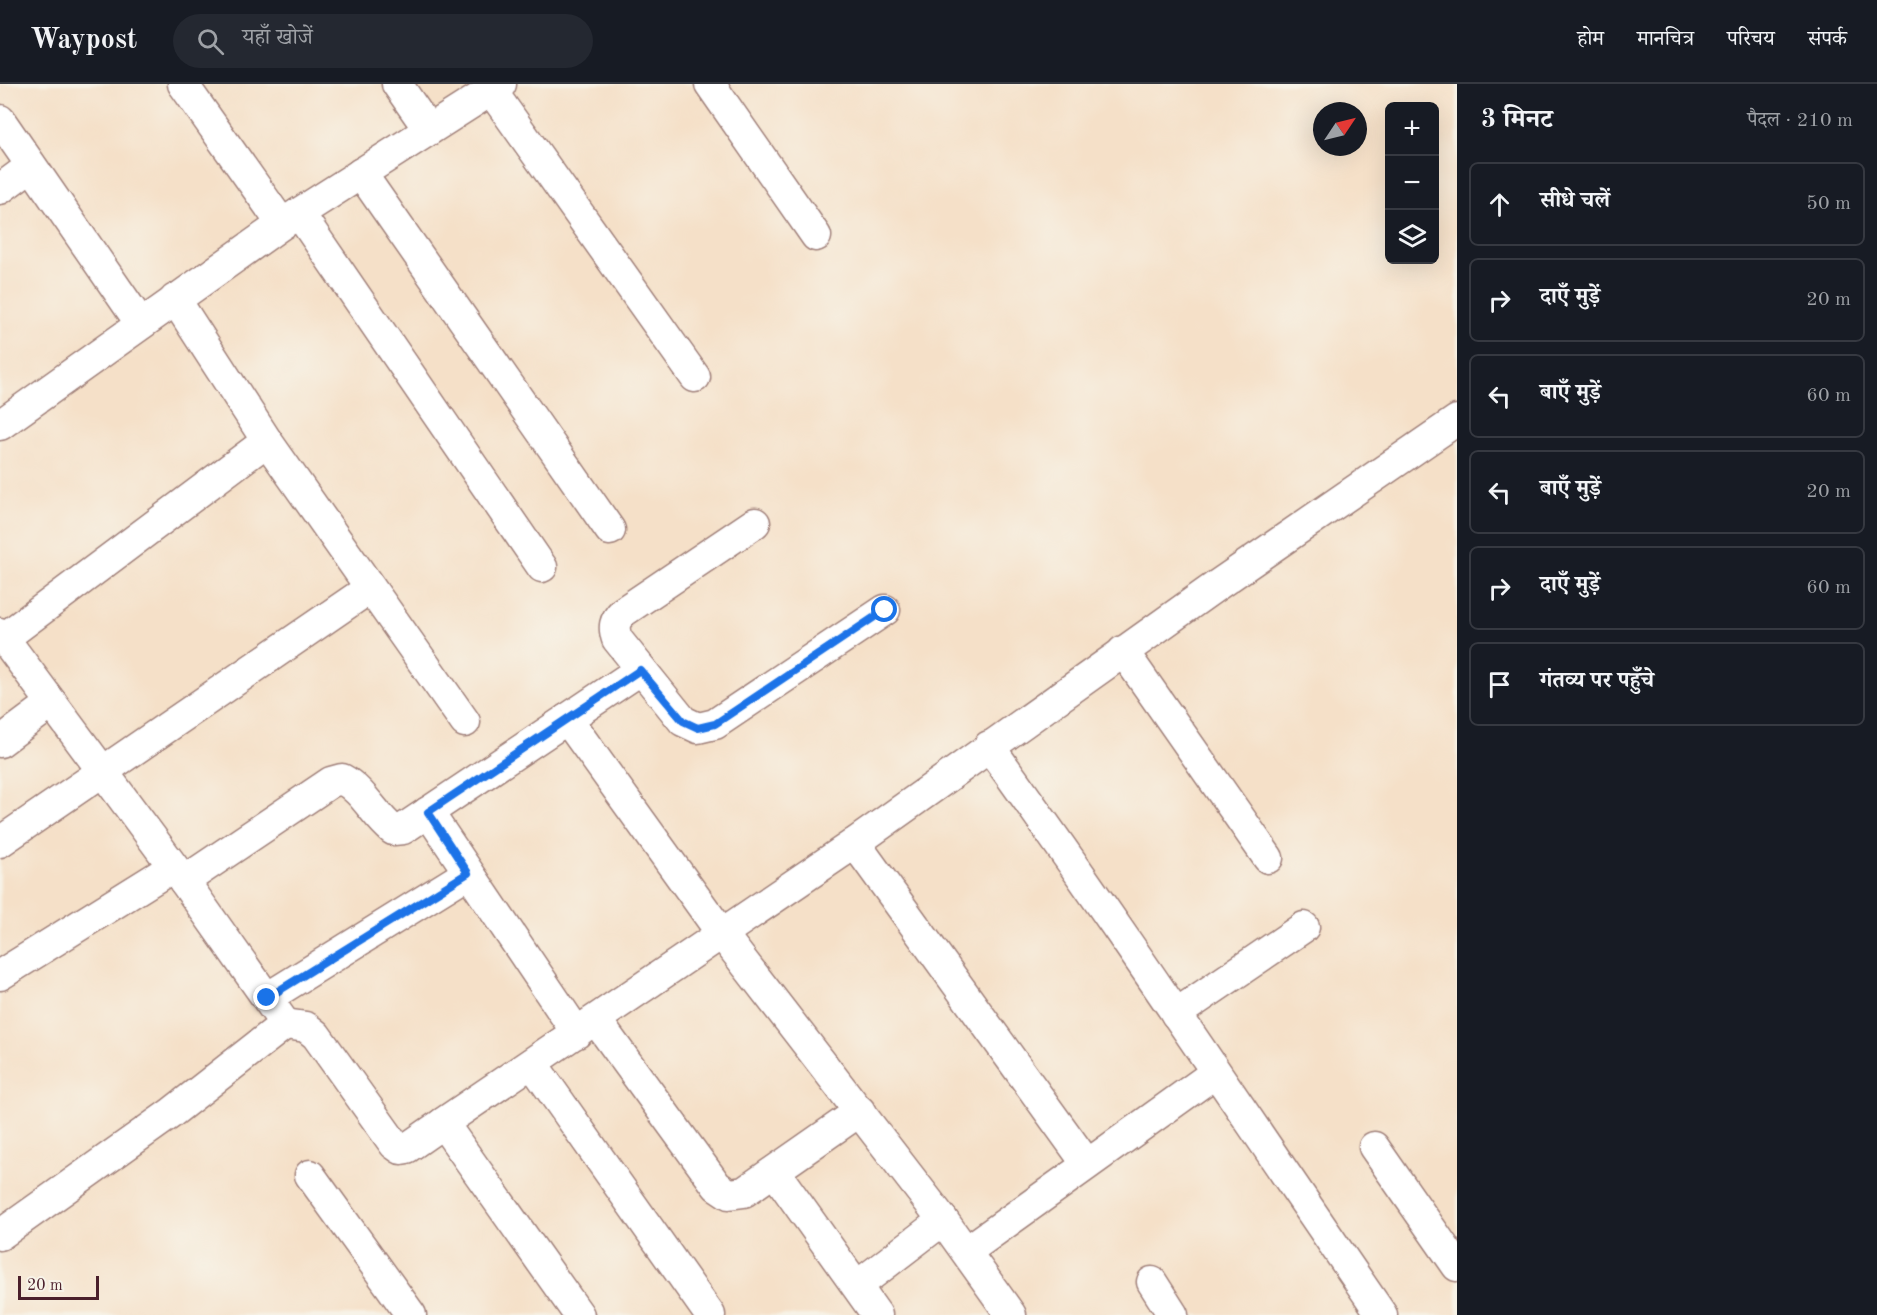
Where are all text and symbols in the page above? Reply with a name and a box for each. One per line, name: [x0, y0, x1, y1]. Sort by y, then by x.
search box: [173, 14, 593, 68]
icon: search: [194, 25, 227, 58]
text: Waypost: [30, 27, 137, 55]
text: यहाँ खोजें: [242, 27, 313, 49]
text: होम: [1577, 29, 1604, 50]
text: मानचित्र: [1637, 29, 1694, 50]
text: परिचय: [1727, 29, 1775, 50]
text: संपर्क: [1808, 29, 1847, 50]
north arrow: [1313, 102, 1367, 156]
map controls: [1385, 102, 1439, 264]
button: +: [1385, 102, 1439, 156]
text: 3 मिनट: [1481, 107, 1553, 133]
text: पैदल · 210 m: [1747, 111, 1853, 131]
button: −: [1385, 156, 1439, 210]
icon: ahead: [1483, 188, 1516, 221]
text: सीधे चलें: [1540, 190, 1610, 212]
text: 50 m: [1806, 194, 1851, 214]
button: layers: [1385, 210, 1439, 264]
icon: right: [1483, 284, 1516, 317]
text: दाएँ मुड़ें: [1540, 286, 1600, 308]
text: 20 m: [1806, 290, 1851, 310]
icon: left: [1483, 380, 1516, 413]
text: बाएँ मुड़ें: [1540, 382, 1601, 404]
text: 60 m: [1806, 386, 1851, 406]
icon: left: [1483, 476, 1516, 509]
text: बाएँ मुड़ें: [1540, 478, 1601, 500]
text: 20 m: [1806, 482, 1851, 502]
icon: right: [1483, 572, 1516, 605]
text: दाएँ मुड़ें: [1540, 574, 1600, 596]
text: 60 m: [1806, 578, 1851, 598]
route start: [871, 596, 897, 622]
icon: arrive: [1483, 668, 1516, 701]
text: गंतव्य पर पहुँचे: [1540, 670, 1654, 692]
route end: [253, 984, 279, 1010]
scale bar: [18, 1273, 99, 1300]
text: 20 m: [27, 1278, 63, 1294]

